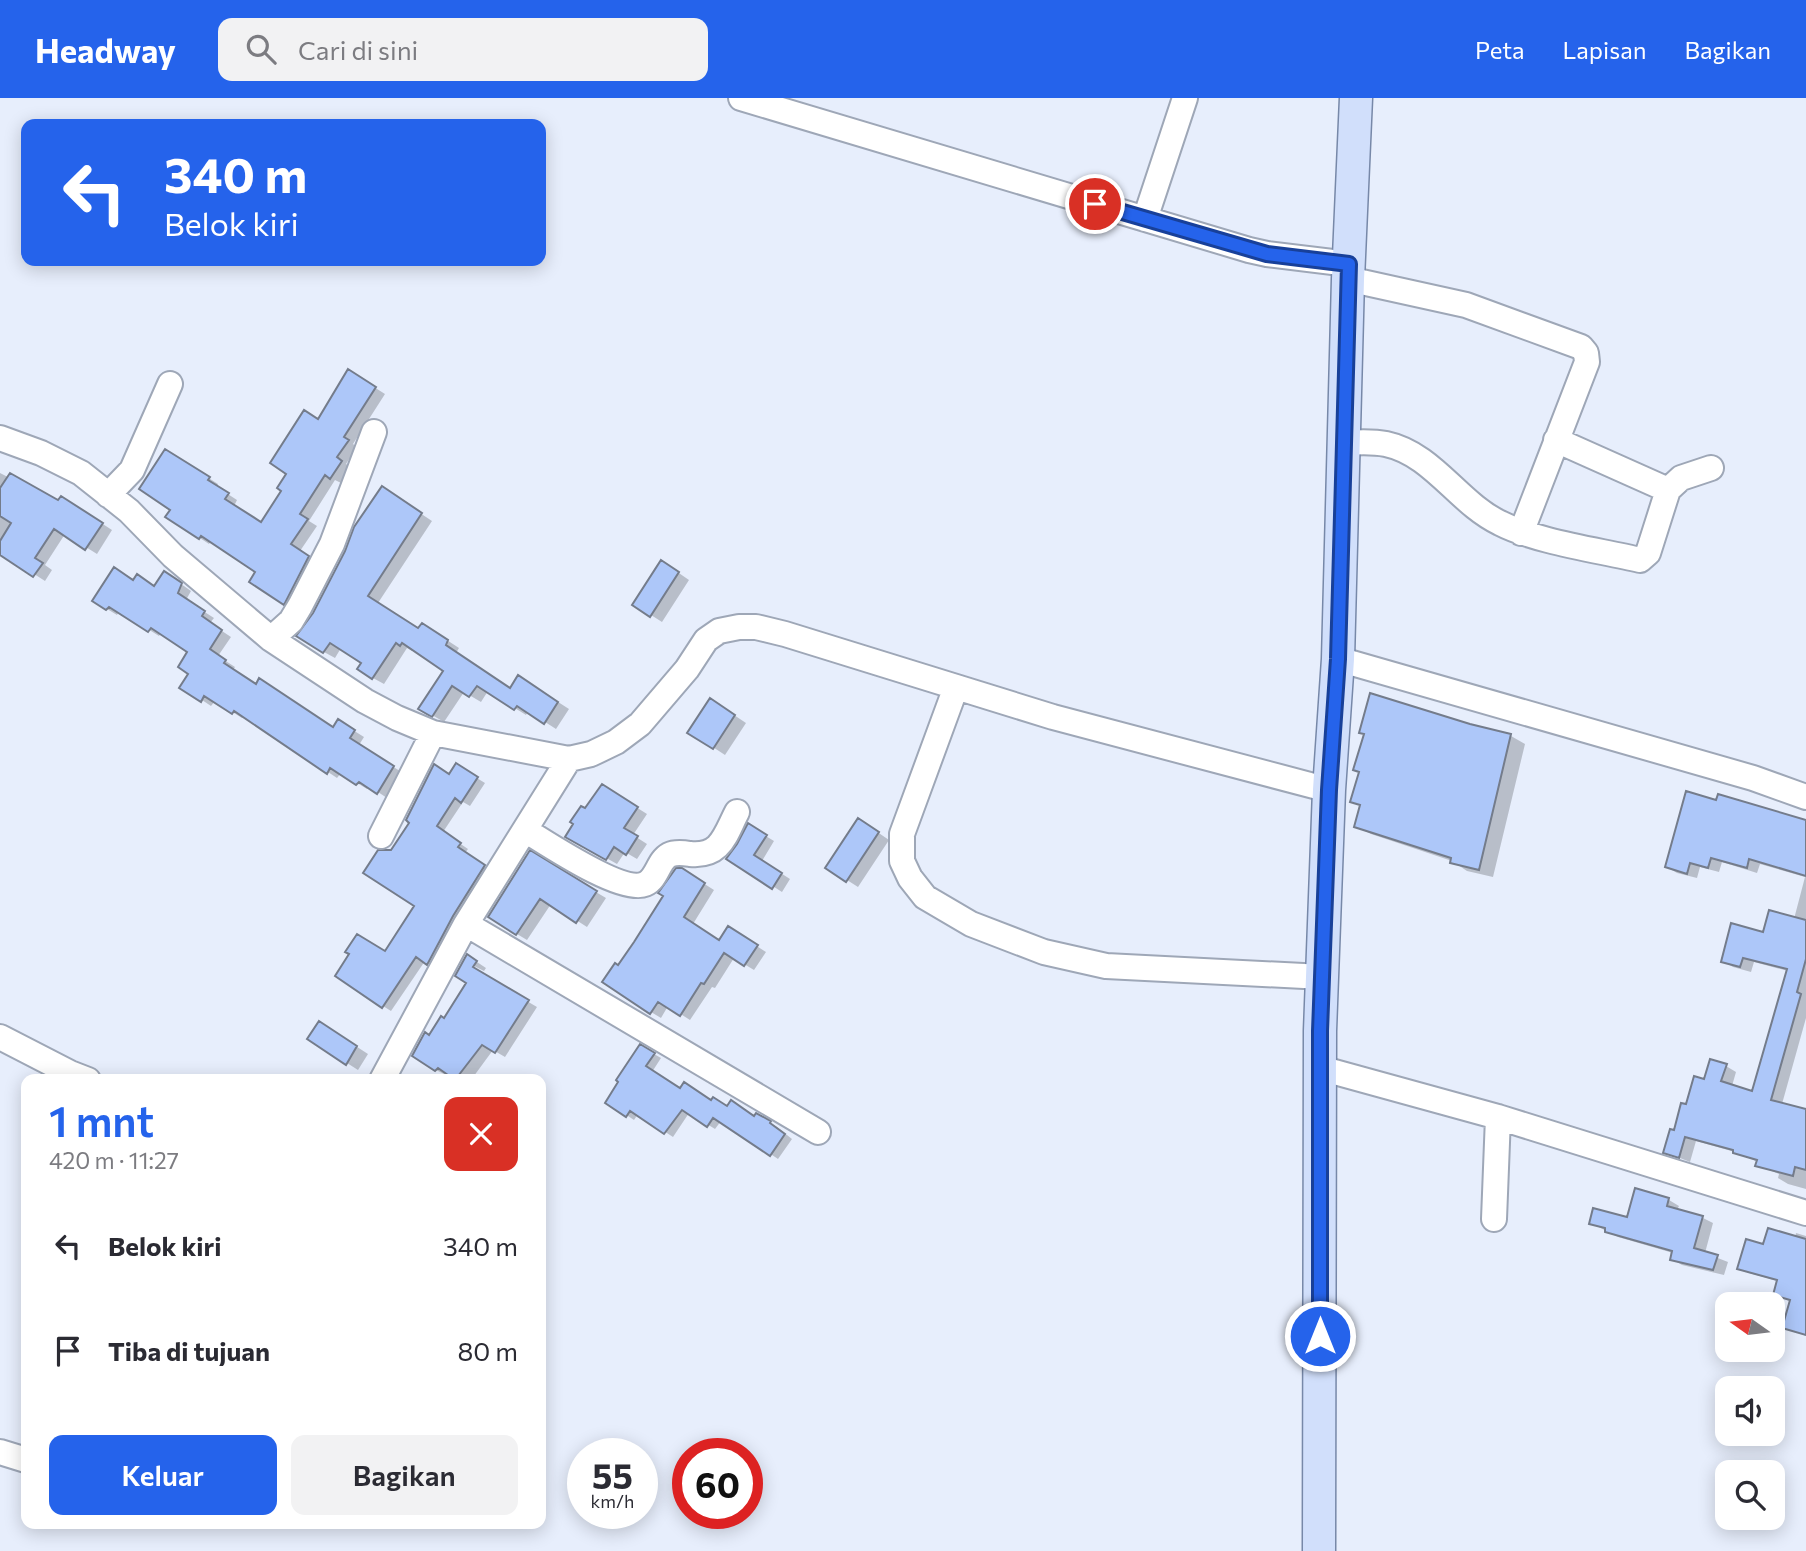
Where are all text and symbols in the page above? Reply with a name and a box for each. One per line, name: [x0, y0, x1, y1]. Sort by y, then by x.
search box: [218, 18, 708, 81]
text: Headway: [35, 29, 176, 70]
icon: search: [242, 30, 280, 68]
text: Cari di sini: [298, 34, 418, 65]
text: Peta: [1475, 35, 1525, 64]
text: Lapisan: [1563, 35, 1646, 64]
text: Bagikan: [1684, 35, 1771, 64]
text: 340 m: [164, 143, 307, 203]
icon: left: [49, 147, 140, 238]
pin: [1065, 174, 1125, 234]
icon: arrive: [1076, 185, 1114, 223]
text: Belok kiri: [164, 203, 299, 243]
text: 1 mnt: [49, 1094, 154, 1146]
button: close: [444, 1097, 518, 1171]
text: 420 m · 11:27: [49, 1146, 179, 1174]
icon: left: [49, 1227, 87, 1265]
text: Belok kiri: [108, 1230, 222, 1261]
text: 340 m: [443, 1230, 518, 1261]
north arrow: [1715, 1292, 1785, 1362]
map controls: [1715, 1292, 1785, 1530]
position arrow: [1283, 1299, 1357, 1373]
icon: arrive: [49, 1332, 87, 1370]
text: Tiba di tujuan: [108, 1335, 270, 1366]
text: 80 m: [458, 1335, 518, 1366]
button: sound: [1715, 1376, 1785, 1446]
button: Keluar: [49, 1435, 277, 1515]
button: Bagikan: [291, 1435, 518, 1515]
speed limit sign: 60: [672, 1438, 763, 1529]
text: 55: [592, 1453, 633, 1496]
button: search: [1715, 1460, 1785, 1530]
text: km/h: [591, 1490, 634, 1512]

